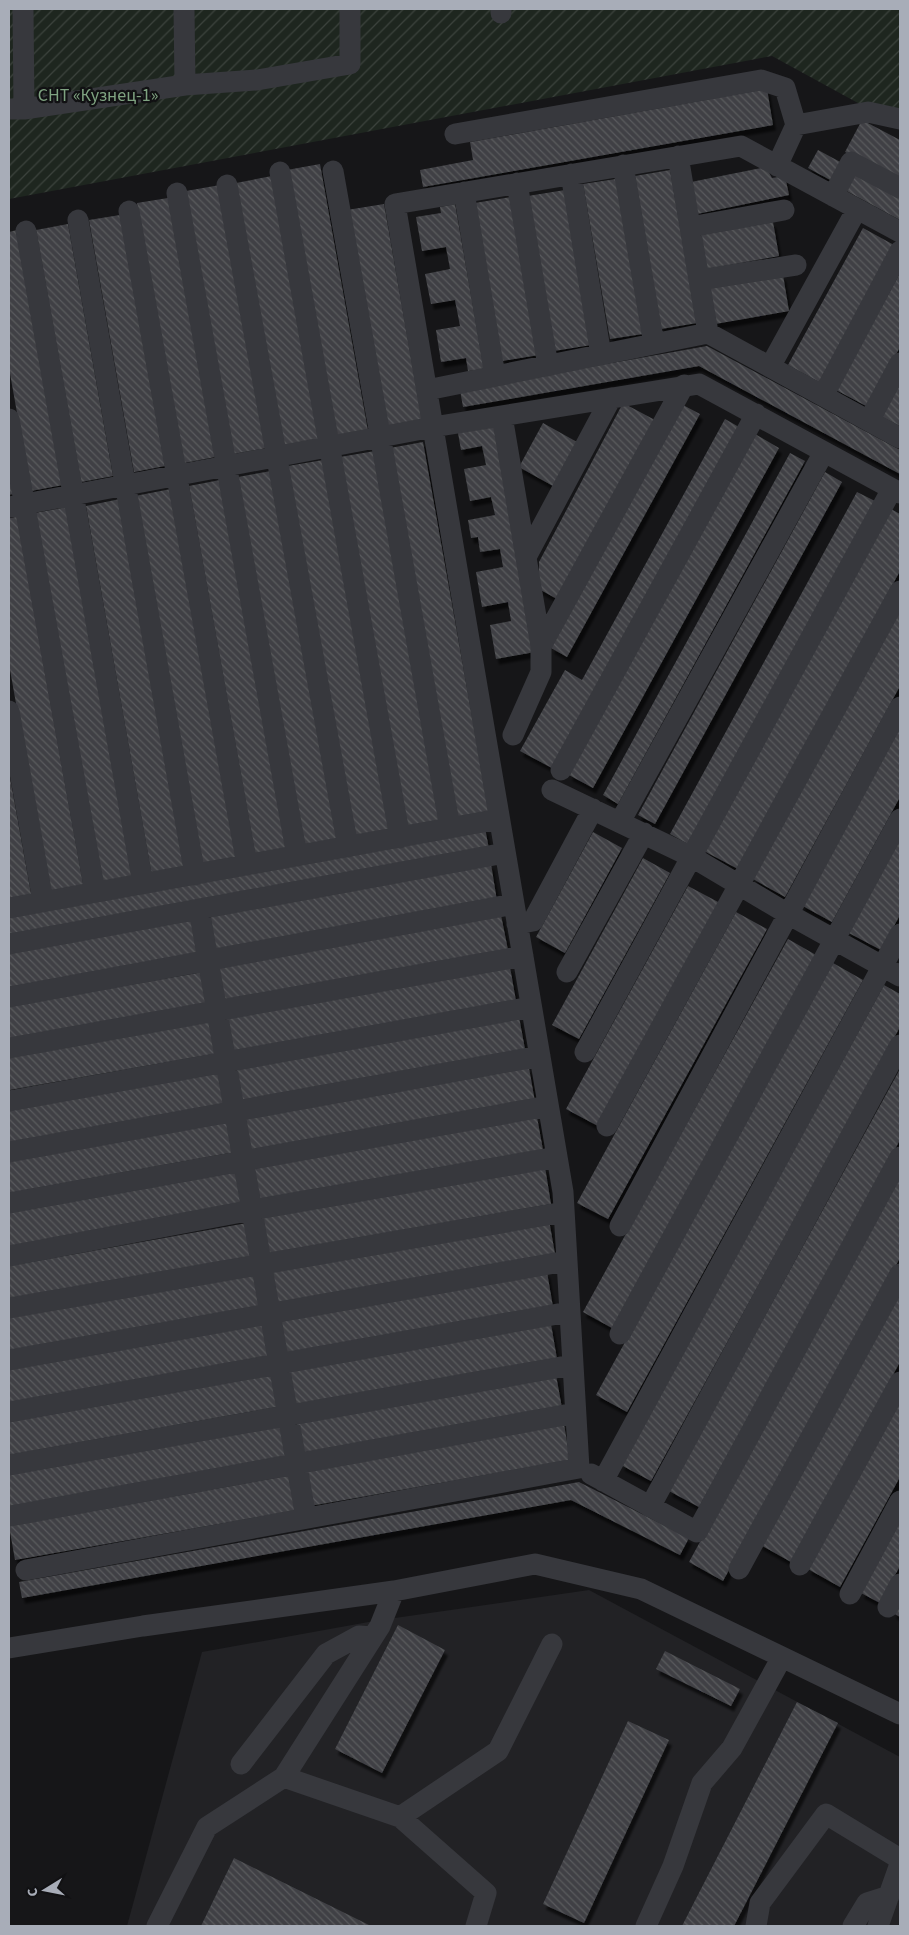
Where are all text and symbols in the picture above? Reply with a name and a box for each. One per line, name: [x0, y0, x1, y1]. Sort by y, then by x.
park label: СНТ «Кузнец-1»: [38, 83, 158, 108]
north arrow: [20, 1865, 70, 1915]
text: С: [23, 1886, 44, 1898]

